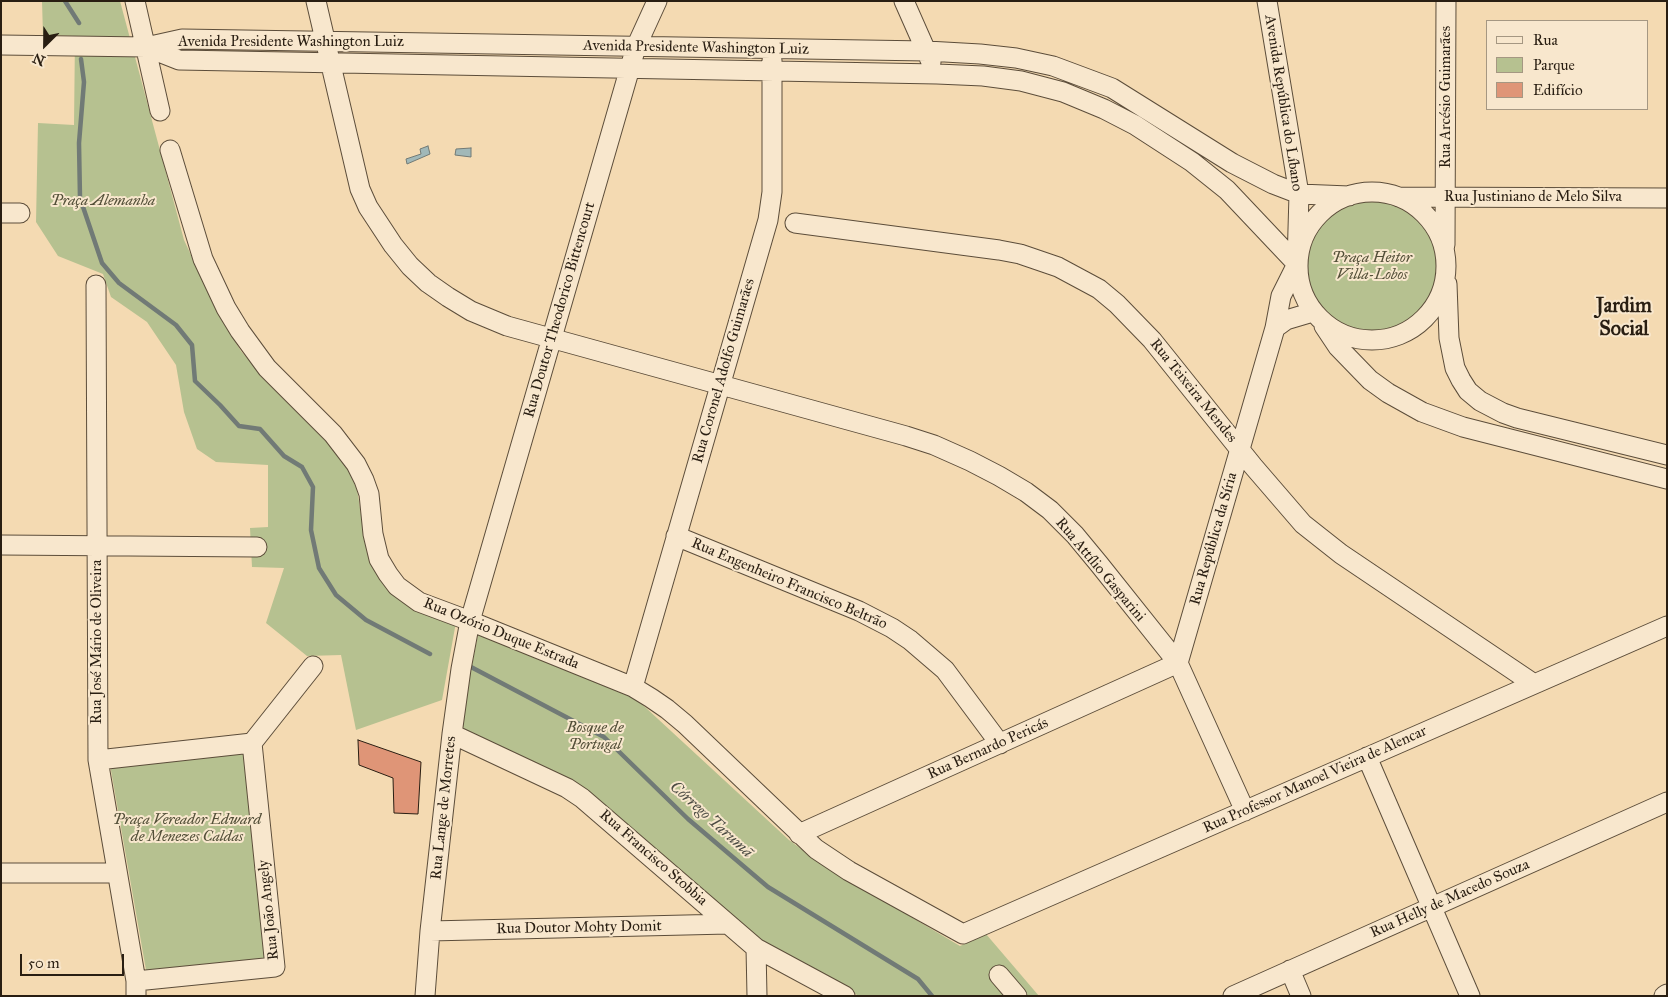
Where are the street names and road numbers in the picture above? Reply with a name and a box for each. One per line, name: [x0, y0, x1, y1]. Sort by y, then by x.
street label: Avenida República do Líbano: [1260, 13, 1306, 193]
street label: Rua Arcésio Guimarães: [1437, 26, 1455, 168]
street label: Avenida Presidente Washington Luiz: [178, 33, 404, 51]
street label: Avenida Presidente Washington Luiz: [583, 37, 809, 59]
street label: Rua Justiniano de Melo Silva: [1444, 188, 1622, 206]
street label: Rua Doutor Theodorico Bittencourt: [521, 200, 599, 420]
street label: Rua Coronel Adolfo Guimarães: [689, 276, 759, 466]
street label: Rua Teixeira Mendes: [1146, 335, 1240, 447]
street label: Rua República da Síria: [1186, 471, 1242, 607]
street label: Rua Attílio Gasparini: [1051, 514, 1149, 626]
street label: Rua Engenheiro Francisco Beltrão: [688, 534, 890, 634]
street label: Rua José Mário de Oliveira: [88, 560, 106, 724]
street label: Rua Ozório Duque Estrada: [421, 594, 581, 674]
street label: Rua Bernardo Pericás: [925, 714, 1051, 784]
street label: Rua Professor Manoel Vieira de Alencar: [1200, 722, 1430, 838]
street label: Rua Lange de Morretes: [428, 735, 460, 881]
street label: Rua Francisco Stobbia: [595, 806, 711, 910]
street label: Rua Helly de Macedo Souza: [1368, 856, 1532, 942]
street label: Rua João Angely: [255, 859, 283, 961]
street label: Rua Doutor Mohty Domit: [496, 918, 662, 938]

